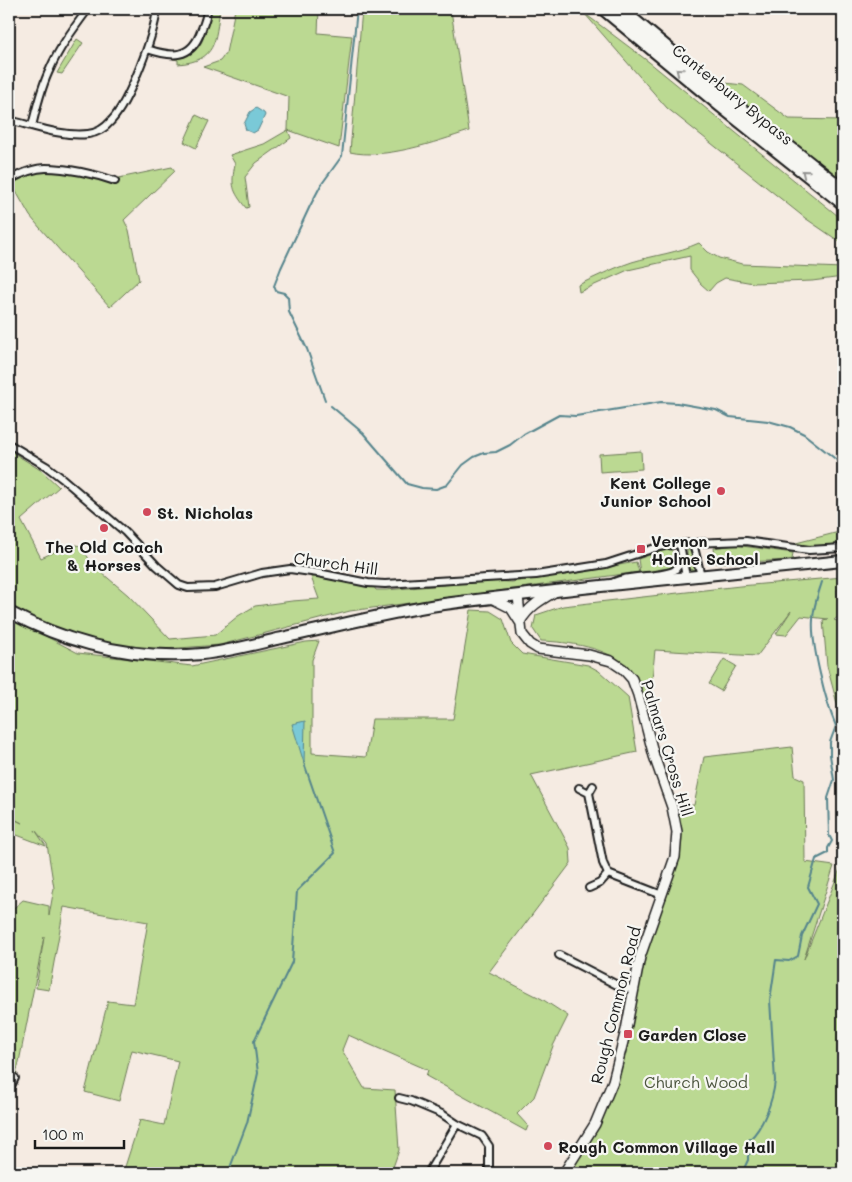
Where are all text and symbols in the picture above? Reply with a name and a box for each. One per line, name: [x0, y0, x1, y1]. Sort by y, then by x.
street label: Canterbury Bypass: [668, 39, 798, 149]
one-way arrow: [675, 67, 684, 76]
one-way arrow: [802, 170, 811, 178]
place label: Kent College Junior School: [600, 472, 711, 511]
marker: Kent College Junior School: [715, 485, 727, 497]
place label: St. Nicholas: [157, 502, 253, 523]
marker: St. Nicholas: [141, 506, 153, 518]
marker: The Old Coach & Horses: [98, 522, 110, 534]
place label: Vernon Holme School: [651, 530, 759, 569]
place label: The Old Coach & Horses: [45, 536, 163, 575]
marker: Vernon Holme School: [635, 543, 647, 555]
street label: Church Hill: [292, 547, 380, 579]
street label: Palmars Cross Hill: [637, 677, 699, 819]
street label: Rough Common Road: [585, 924, 645, 1086]
place label: Garden Close: [638, 1024, 747, 1045]
marker: Garden Close: [622, 1028, 634, 1040]
park label: Church Wood: [644, 1071, 748, 1092]
scale bar: [35, 1117, 124, 1149]
text: 100 m: [42, 1124, 84, 1144]
place label: Rough Common Village Hall: [558, 1136, 775, 1157]
marker: Rough Common Village Hall: [542, 1140, 554, 1152]

